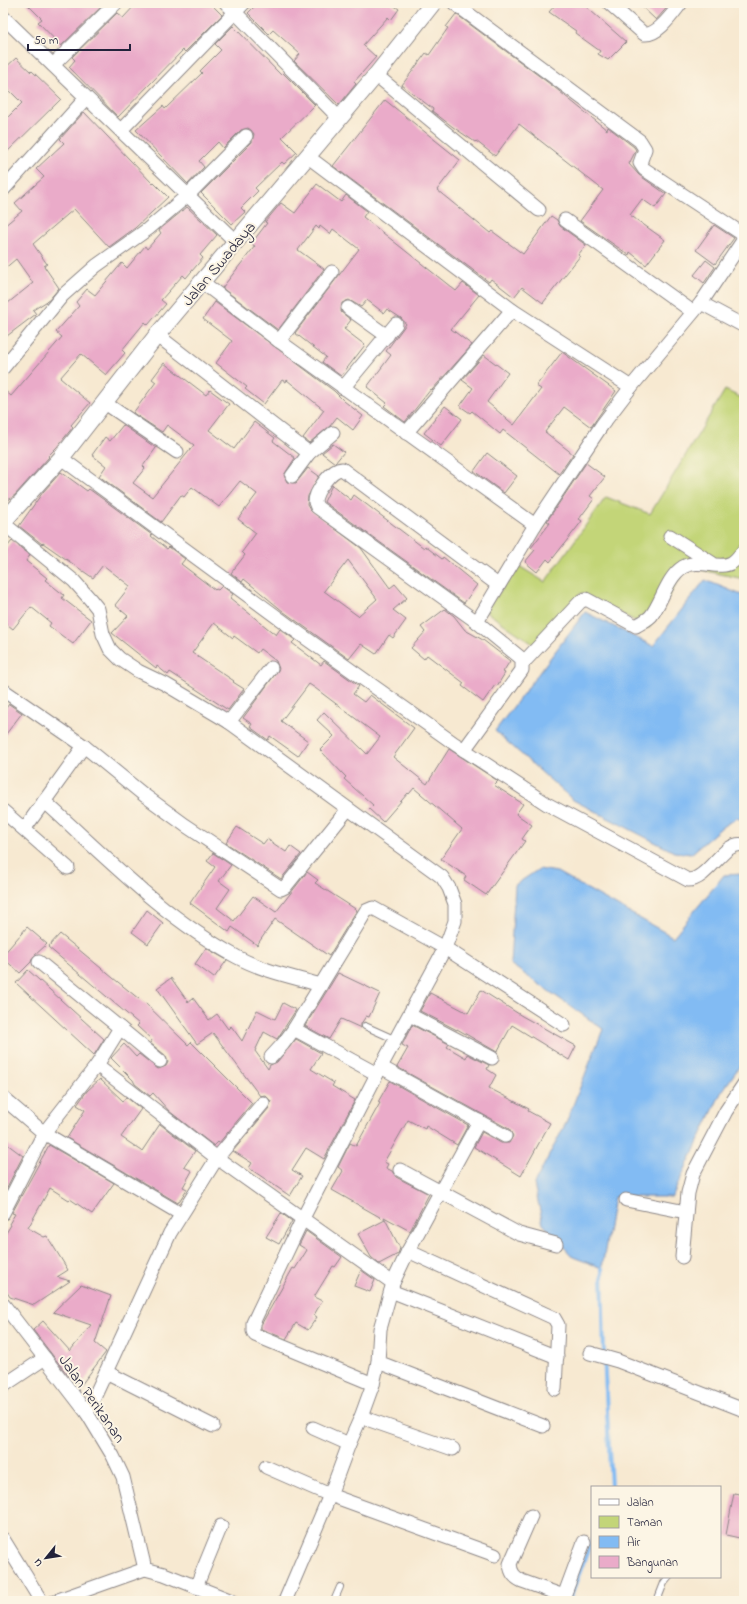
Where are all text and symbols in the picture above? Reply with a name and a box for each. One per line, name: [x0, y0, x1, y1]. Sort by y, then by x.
scale bar: [28, 26, 130, 52]
text: 50 m: [34, 32, 58, 50]
street label: Jalan Swadaya: [177, 217, 262, 312]
street label: Jalan Perikanan: [52, 1350, 131, 1448]
legend: [591, 1486, 721, 1578]
text: Jalan: [627, 1494, 654, 1512]
text: Taman: [627, 1514, 662, 1532]
text: Air: [627, 1534, 641, 1552]
north arrow: [26, 1538, 66, 1578]
text: Bangunan: [626, 1554, 678, 1573]
text: U: [30, 1555, 47, 1570]

